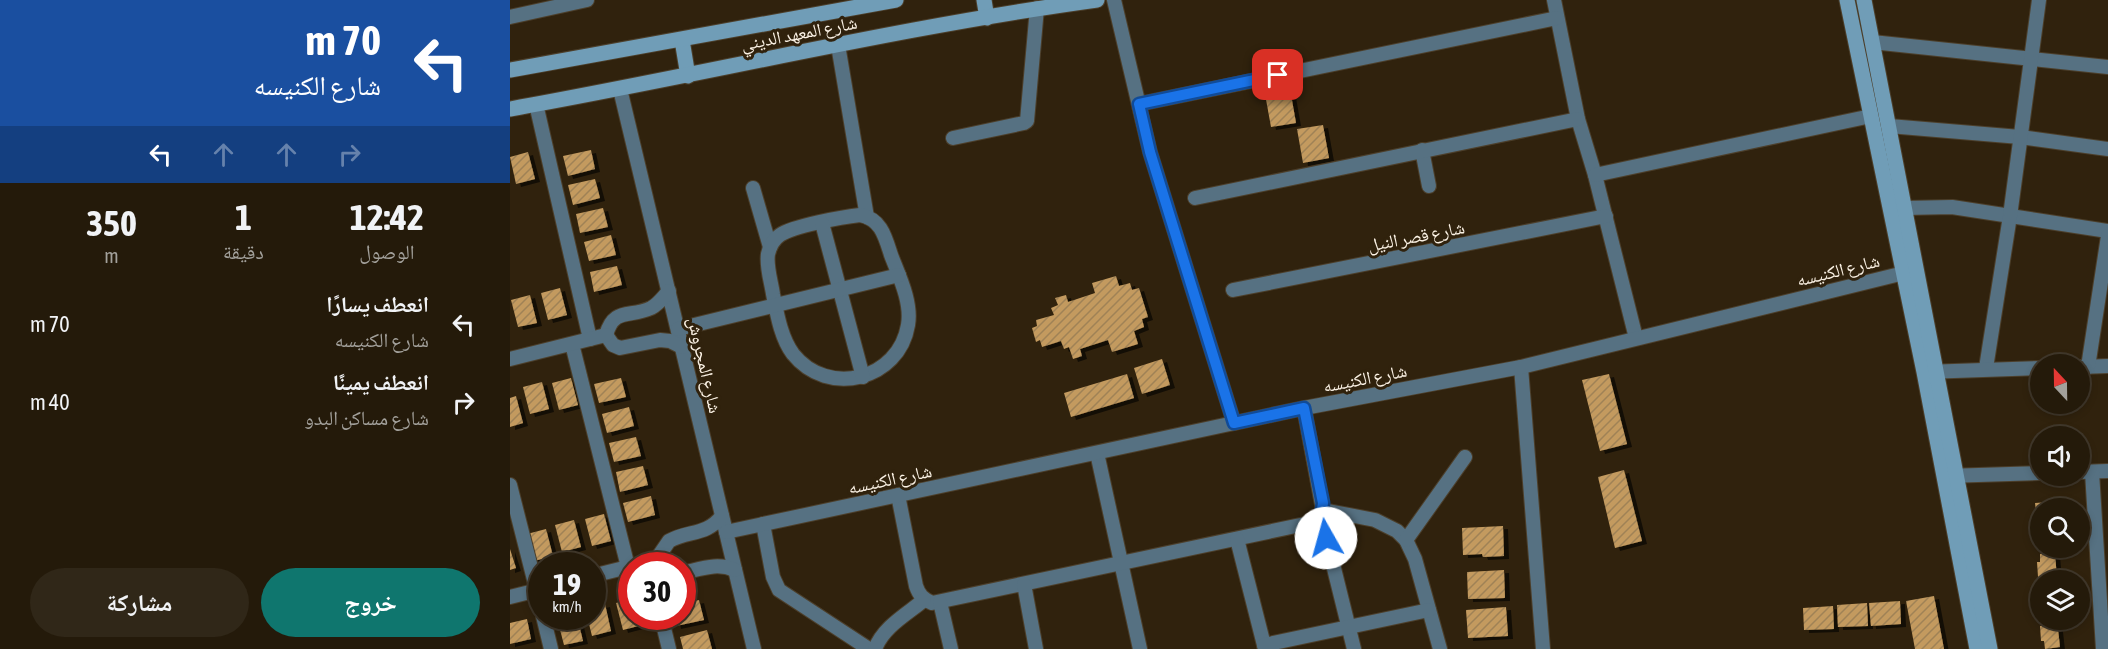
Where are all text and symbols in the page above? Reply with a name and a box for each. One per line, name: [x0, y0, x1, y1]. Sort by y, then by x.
street label: شارع المعهد الديني: [739, 11, 860, 59]
text: 70 m: [306, 16, 381, 64]
icon: left: [402, 24, 480, 102]
pin: [1252, 49, 1303, 100]
icon: arrive: [1261, 58, 1294, 91]
text: شارع الكنيسه: [254, 70, 381, 101]
icon: left: [144, 138, 177, 171]
icon: ahead: [207, 138, 240, 171]
icon: ahead: [270, 138, 303, 171]
icon: right: [333, 138, 366, 171]
text: 1: [235, 196, 252, 238]
text: 12:42: [350, 196, 424, 238]
text: 350: [86, 202, 137, 244]
street label: شارع قصر النيل: [1366, 216, 1467, 257]
text: دقيقة: [223, 240, 264, 263]
text: الوصول: [359, 240, 415, 263]
text: m: [104, 244, 119, 267]
street label: شارع الكنيسه: [1794, 250, 1882, 291]
text: انعطف يسارًا: [326, 291, 429, 317]
icon: left: [447, 308, 480, 341]
text: 70 m: [30, 311, 70, 337]
street label: شارع المجروش: [683, 315, 726, 415]
text: شارع الكنيسه: [335, 328, 429, 351]
north arrow: [2030, 354, 2090, 414]
map controls: [2030, 354, 2090, 630]
street label: شارع الكنيسه: [1321, 360, 1409, 397]
text: انعطف يمينًا: [333, 369, 429, 395]
icon: right: [447, 386, 480, 419]
text: 40 m: [30, 389, 70, 415]
text: شارع مساكن البدو: [304, 406, 429, 429]
button: sound: [2030, 426, 2090, 486]
street label: شارع الكنيسه: [846, 460, 934, 499]
button: search: [2030, 498, 2090, 558]
position arrow: [1294, 506, 1358, 570]
speed limit sign: 30: [618, 552, 696, 630]
text: 19: [553, 567, 581, 601]
button: مشاركة: [30, 568, 249, 637]
button: خروج: [261, 568, 480, 637]
button: layers: [2030, 570, 2090, 630]
text: km/h: [552, 598, 582, 615]

